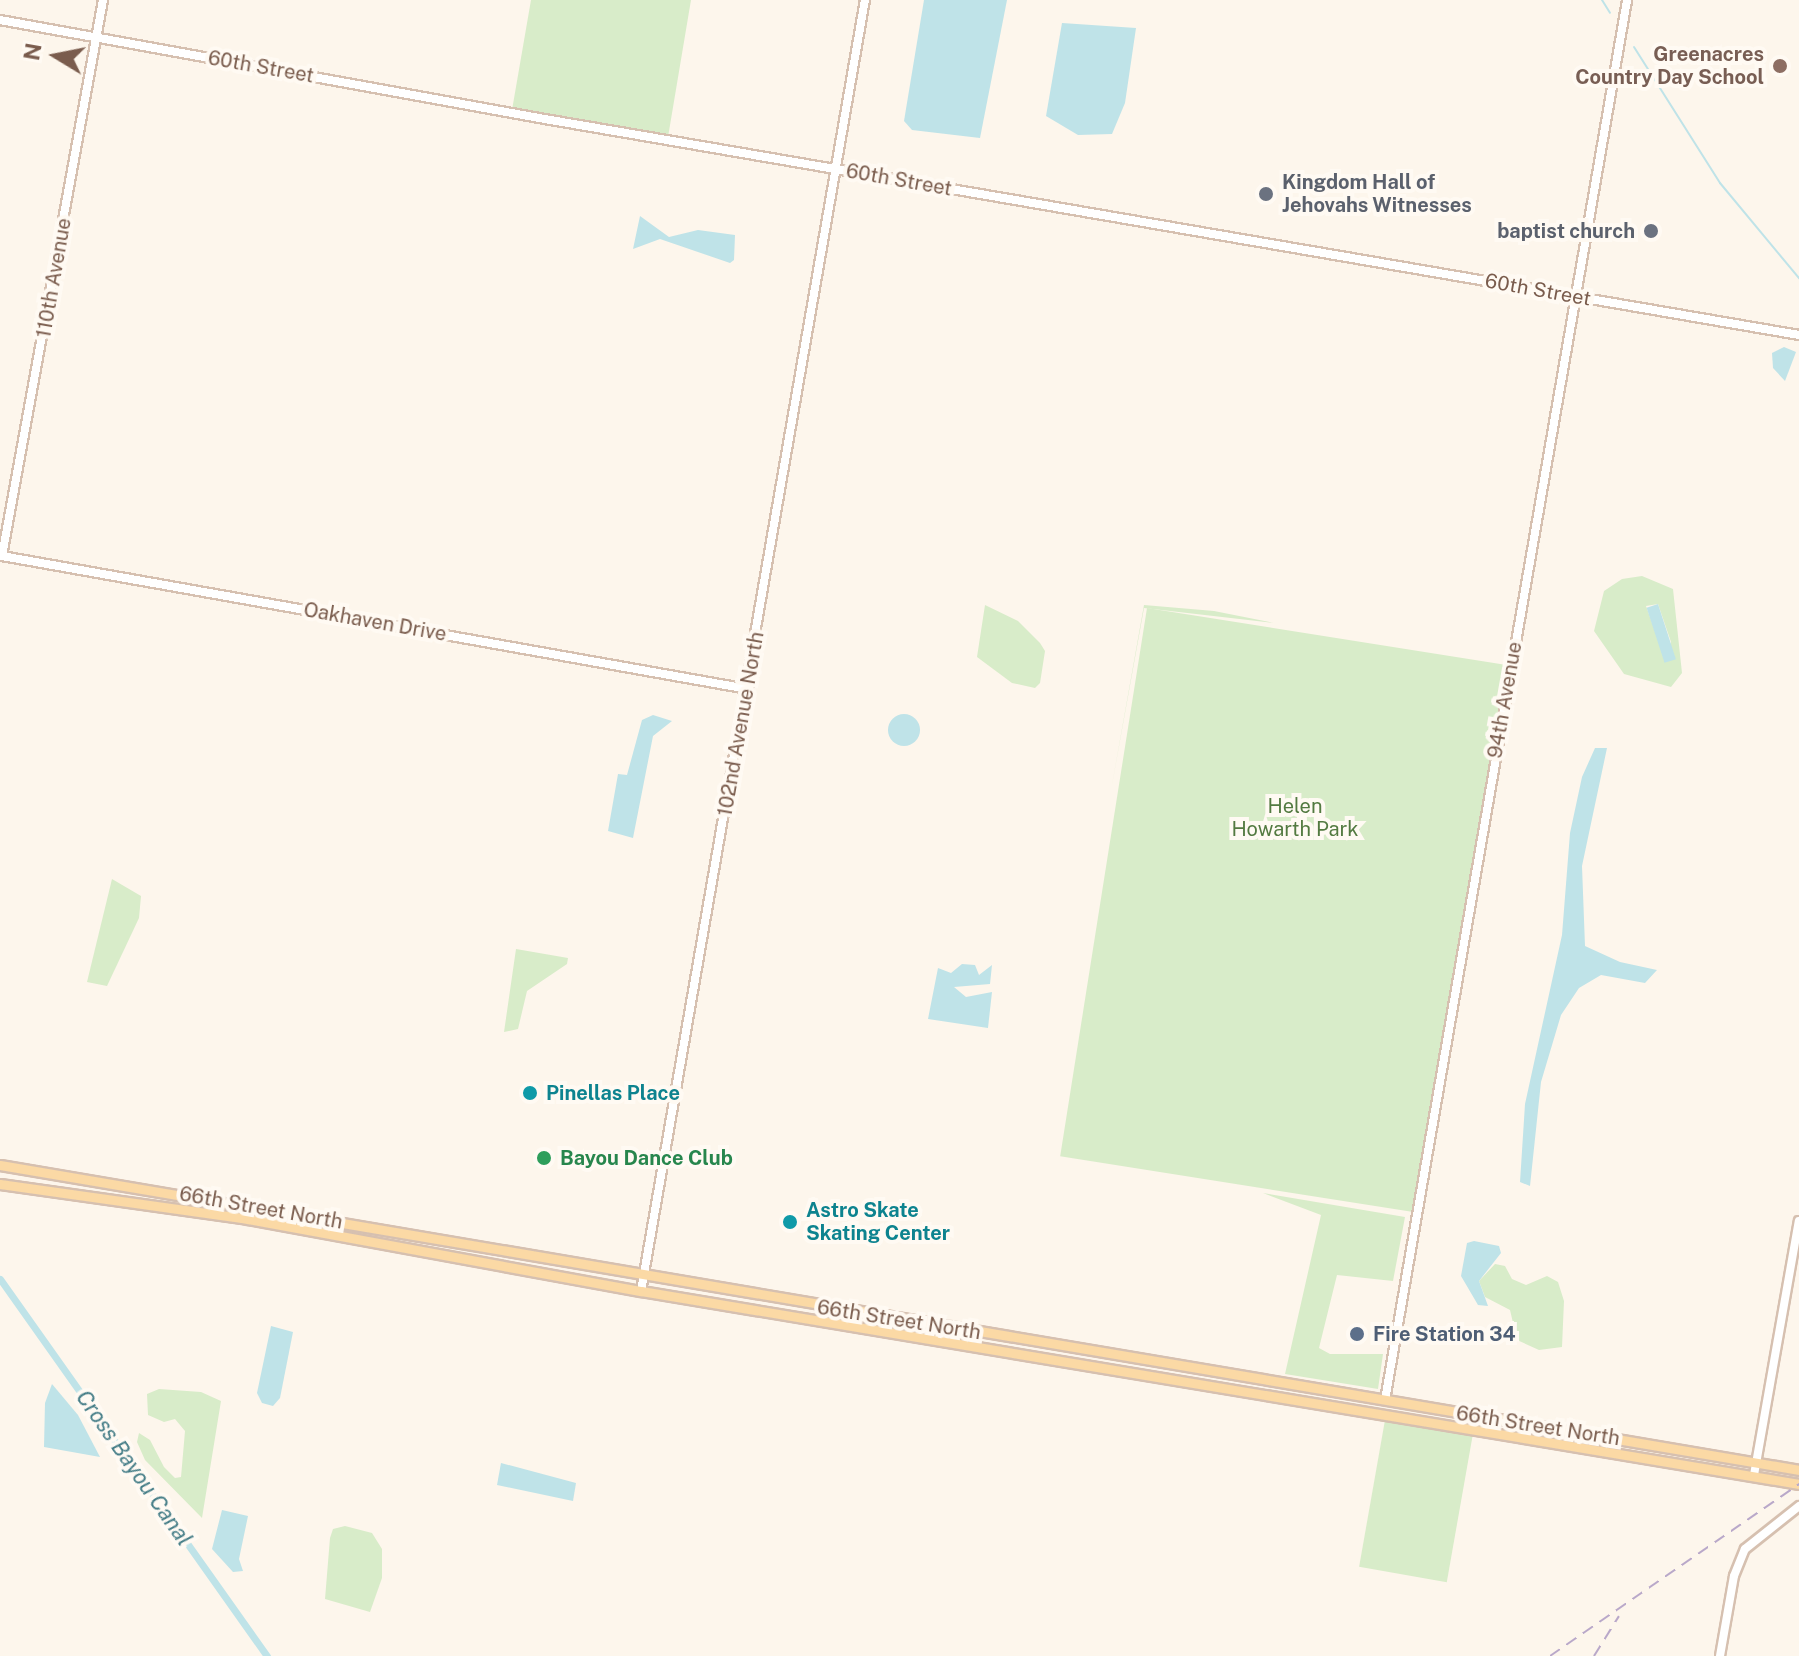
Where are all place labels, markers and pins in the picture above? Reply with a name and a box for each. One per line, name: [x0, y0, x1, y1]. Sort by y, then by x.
place label: Greenacres Country Day School: [1575, 42, 1764, 89]
marker: Greenacres Country Day School: [1771, 57, 1789, 75]
place label: Kingdom Hall of Jehovahs Witnesses: [1282, 170, 1472, 217]
marker: Kingdom Hall of Jehovahs Witnesses: [1257, 185, 1275, 203]
place label: baptist church: [1497, 219, 1635, 243]
marker: baptist church: [1642, 222, 1660, 240]
place label: Pinellas Place: [546, 1081, 680, 1105]
marker: Pinellas Place: [521, 1084, 539, 1102]
place label: Bayou Dance Club: [560, 1146, 733, 1170]
marker: Bayou Dance Club: [535, 1149, 553, 1167]
place label: Astro Skate Skating Center: [806, 1198, 950, 1245]
marker: Astro Skate Skating Center: [781, 1213, 799, 1231]
place label: Fire Station 34: [1373, 1322, 1516, 1346]
marker: Fire Station 34: [1348, 1325, 1366, 1343]

